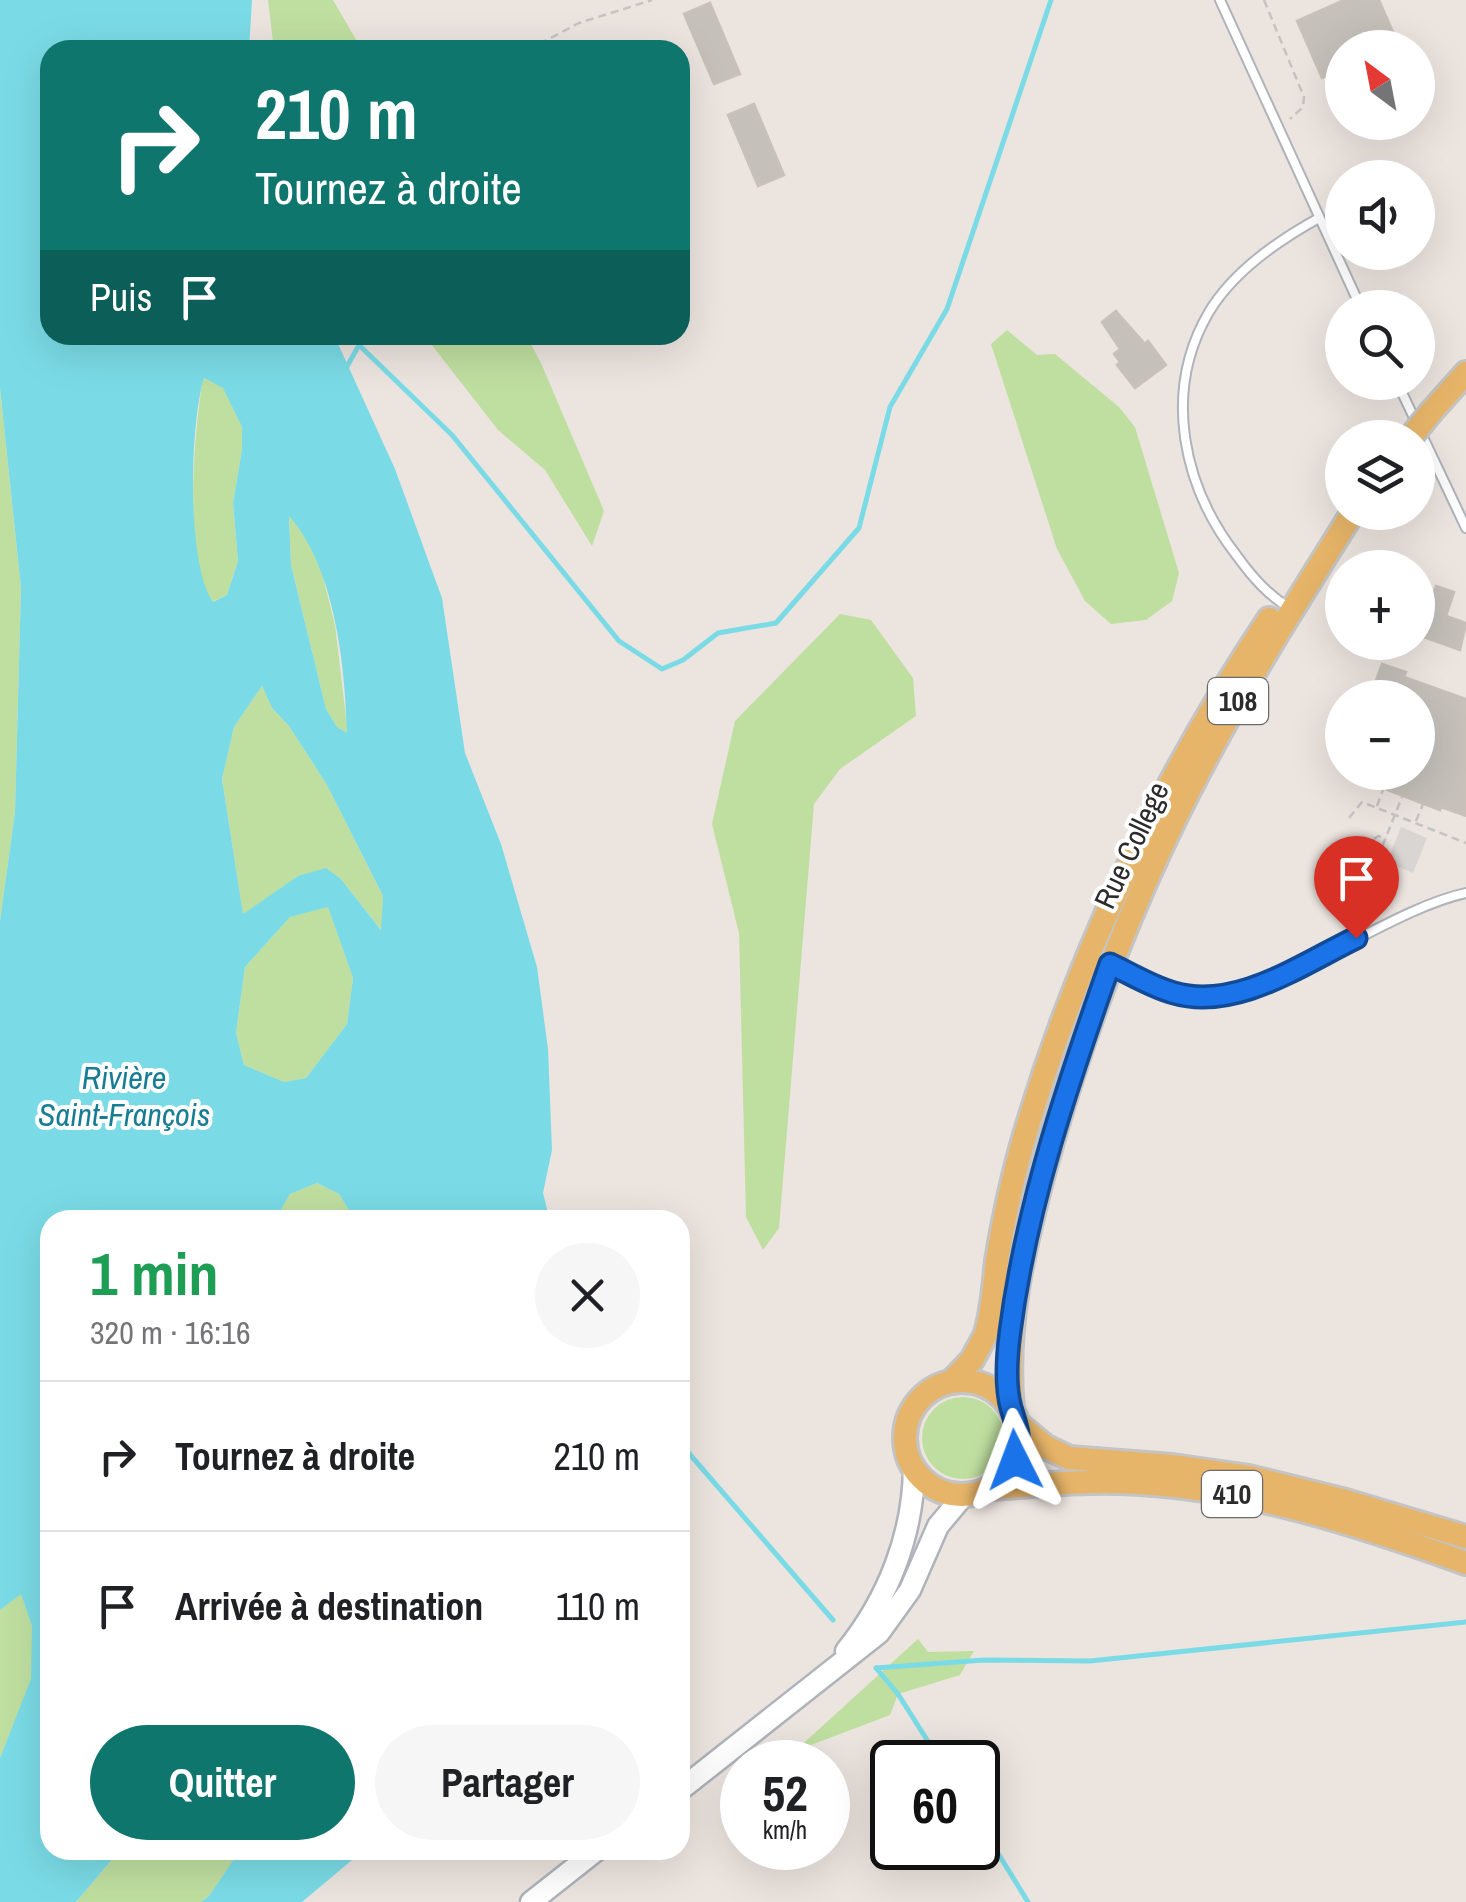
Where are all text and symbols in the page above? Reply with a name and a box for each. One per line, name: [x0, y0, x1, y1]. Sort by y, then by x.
north arrow: [1325, 30, 1435, 140]
map controls: [1325, 30, 1435, 790]
text: 210 m: [255, 67, 418, 161]
icon: right: [90, 80, 220, 210]
text: Tournez à droite: [255, 157, 522, 218]
button: sound: [1325, 160, 1435, 270]
icon: arrive: [172, 270, 227, 325]
text: Puis: [90, 272, 152, 323]
button: search: [1325, 290, 1435, 400]
button: layers: [1325, 420, 1435, 530]
button: +: [1325, 550, 1435, 660]
road number: 108: [1208, 678, 1268, 724]
button: −: [1325, 680, 1435, 790]
street label: Rue College: [1084, 775, 1178, 915]
pin: [1314, 836, 1399, 939]
icon: arrive: [1329, 851, 1384, 906]
water label: Rivière Saint-François: [38, 1056, 210, 1136]
text: 1 min: [90, 1233, 219, 1314]
button: close: [535, 1243, 640, 1348]
text: 320 m · 16:16: [90, 1311, 250, 1354]
position arrow: [963, 1408, 1067, 1512]
icon: right: [90, 1429, 145, 1484]
text: Tournez à droite: [175, 1431, 415, 1482]
text: 210 m: [553, 1431, 640, 1482]
road number: 410: [1202, 1471, 1262, 1517]
icon: arrive: [90, 1579, 145, 1634]
text: Arrivée à destination: [175, 1581, 483, 1632]
text: 110 m: [556, 1581, 640, 1632]
button: Quitter: [90, 1725, 355, 1840]
button: Partager: [375, 1725, 640, 1840]
speed limit sign: 60: [870, 1740, 1000, 1870]
text: 52: [762, 1759, 808, 1827]
text: km/h: [763, 1813, 807, 1847]

